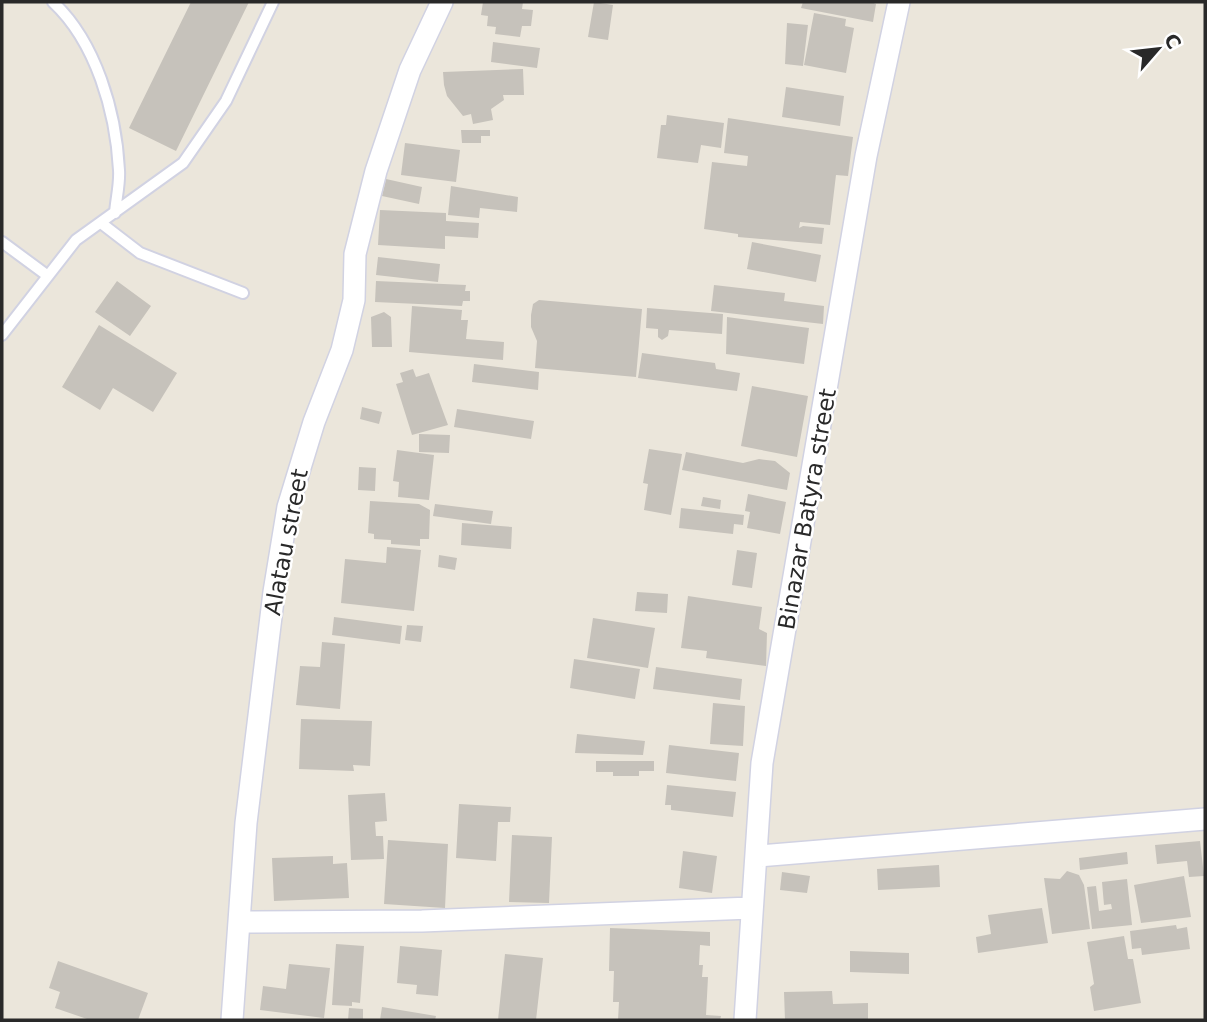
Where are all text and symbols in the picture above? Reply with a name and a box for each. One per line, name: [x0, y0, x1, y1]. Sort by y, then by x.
north arrow: [1123, 14, 1193, 84]
text: С: [1160, 30, 1186, 52]
street label: Binazar Batyra street: [773, 386, 841, 632]
street label: Alatau street: [259, 467, 313, 617]

